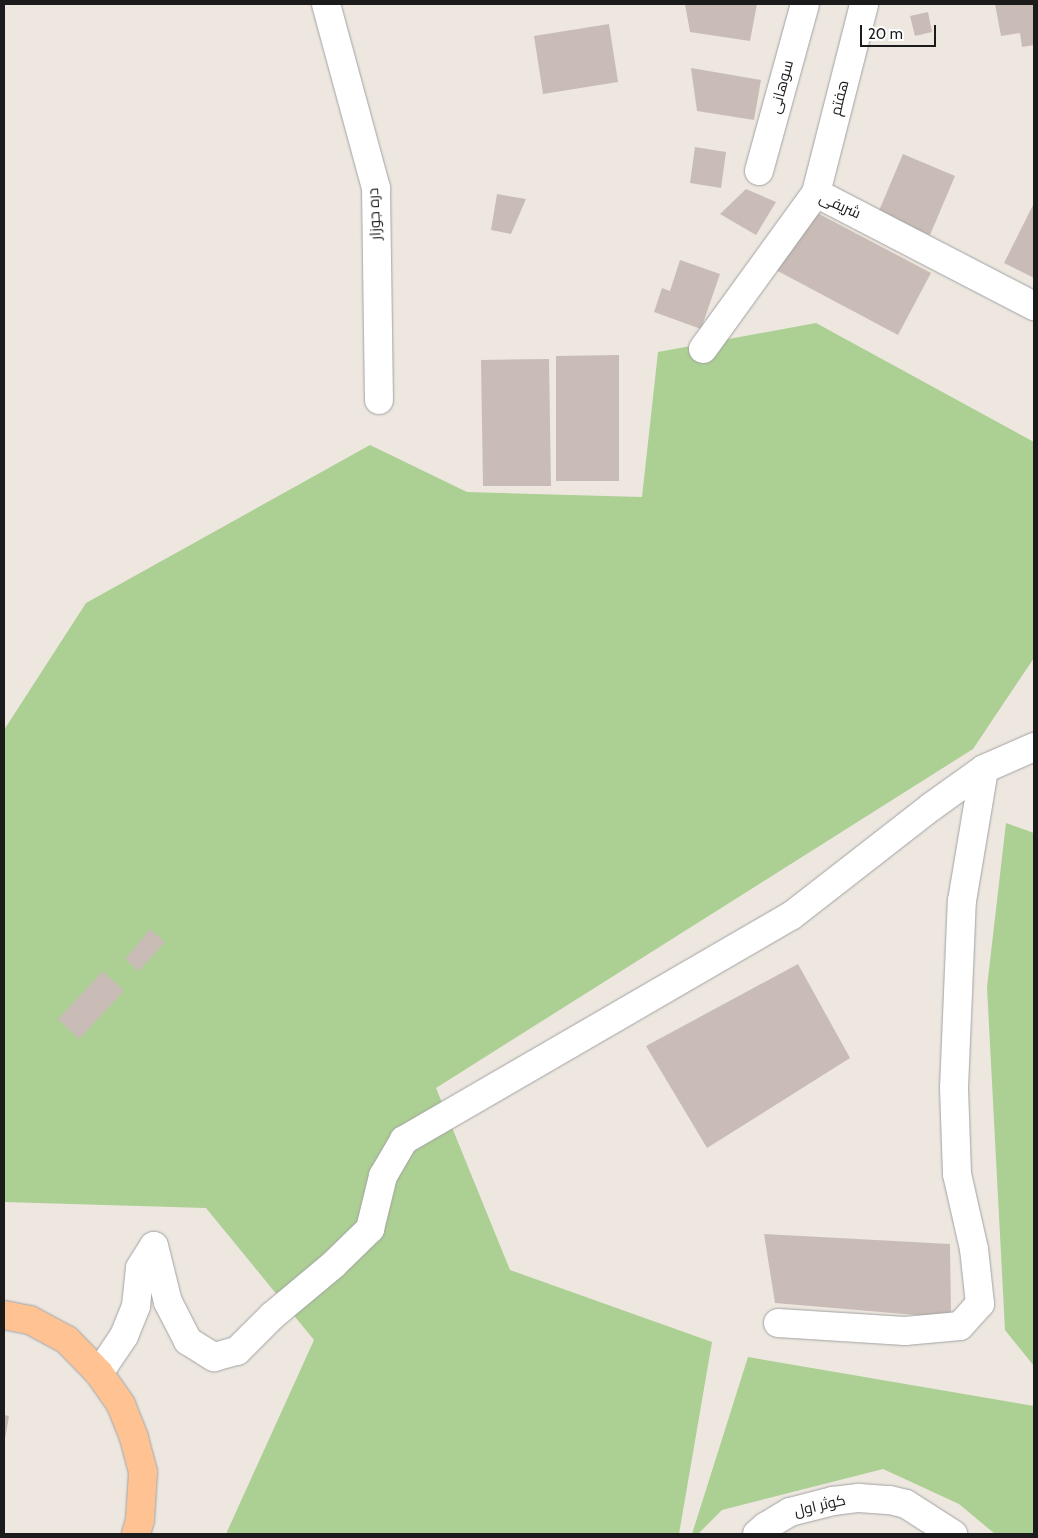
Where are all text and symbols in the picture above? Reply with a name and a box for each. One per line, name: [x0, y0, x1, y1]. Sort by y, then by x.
scale bar: [863, 15, 939, 47]
text: 20 m: [868, 25, 903, 43]
street label: سوهانی: [766, 58, 798, 116]
street label: هفتم: [827, 78, 853, 118]
street label: دره جوزار: [365, 187, 385, 241]
street label: شریفی: [816, 189, 864, 223]
street label: کوثر اول: [793, 1491, 847, 1521]

